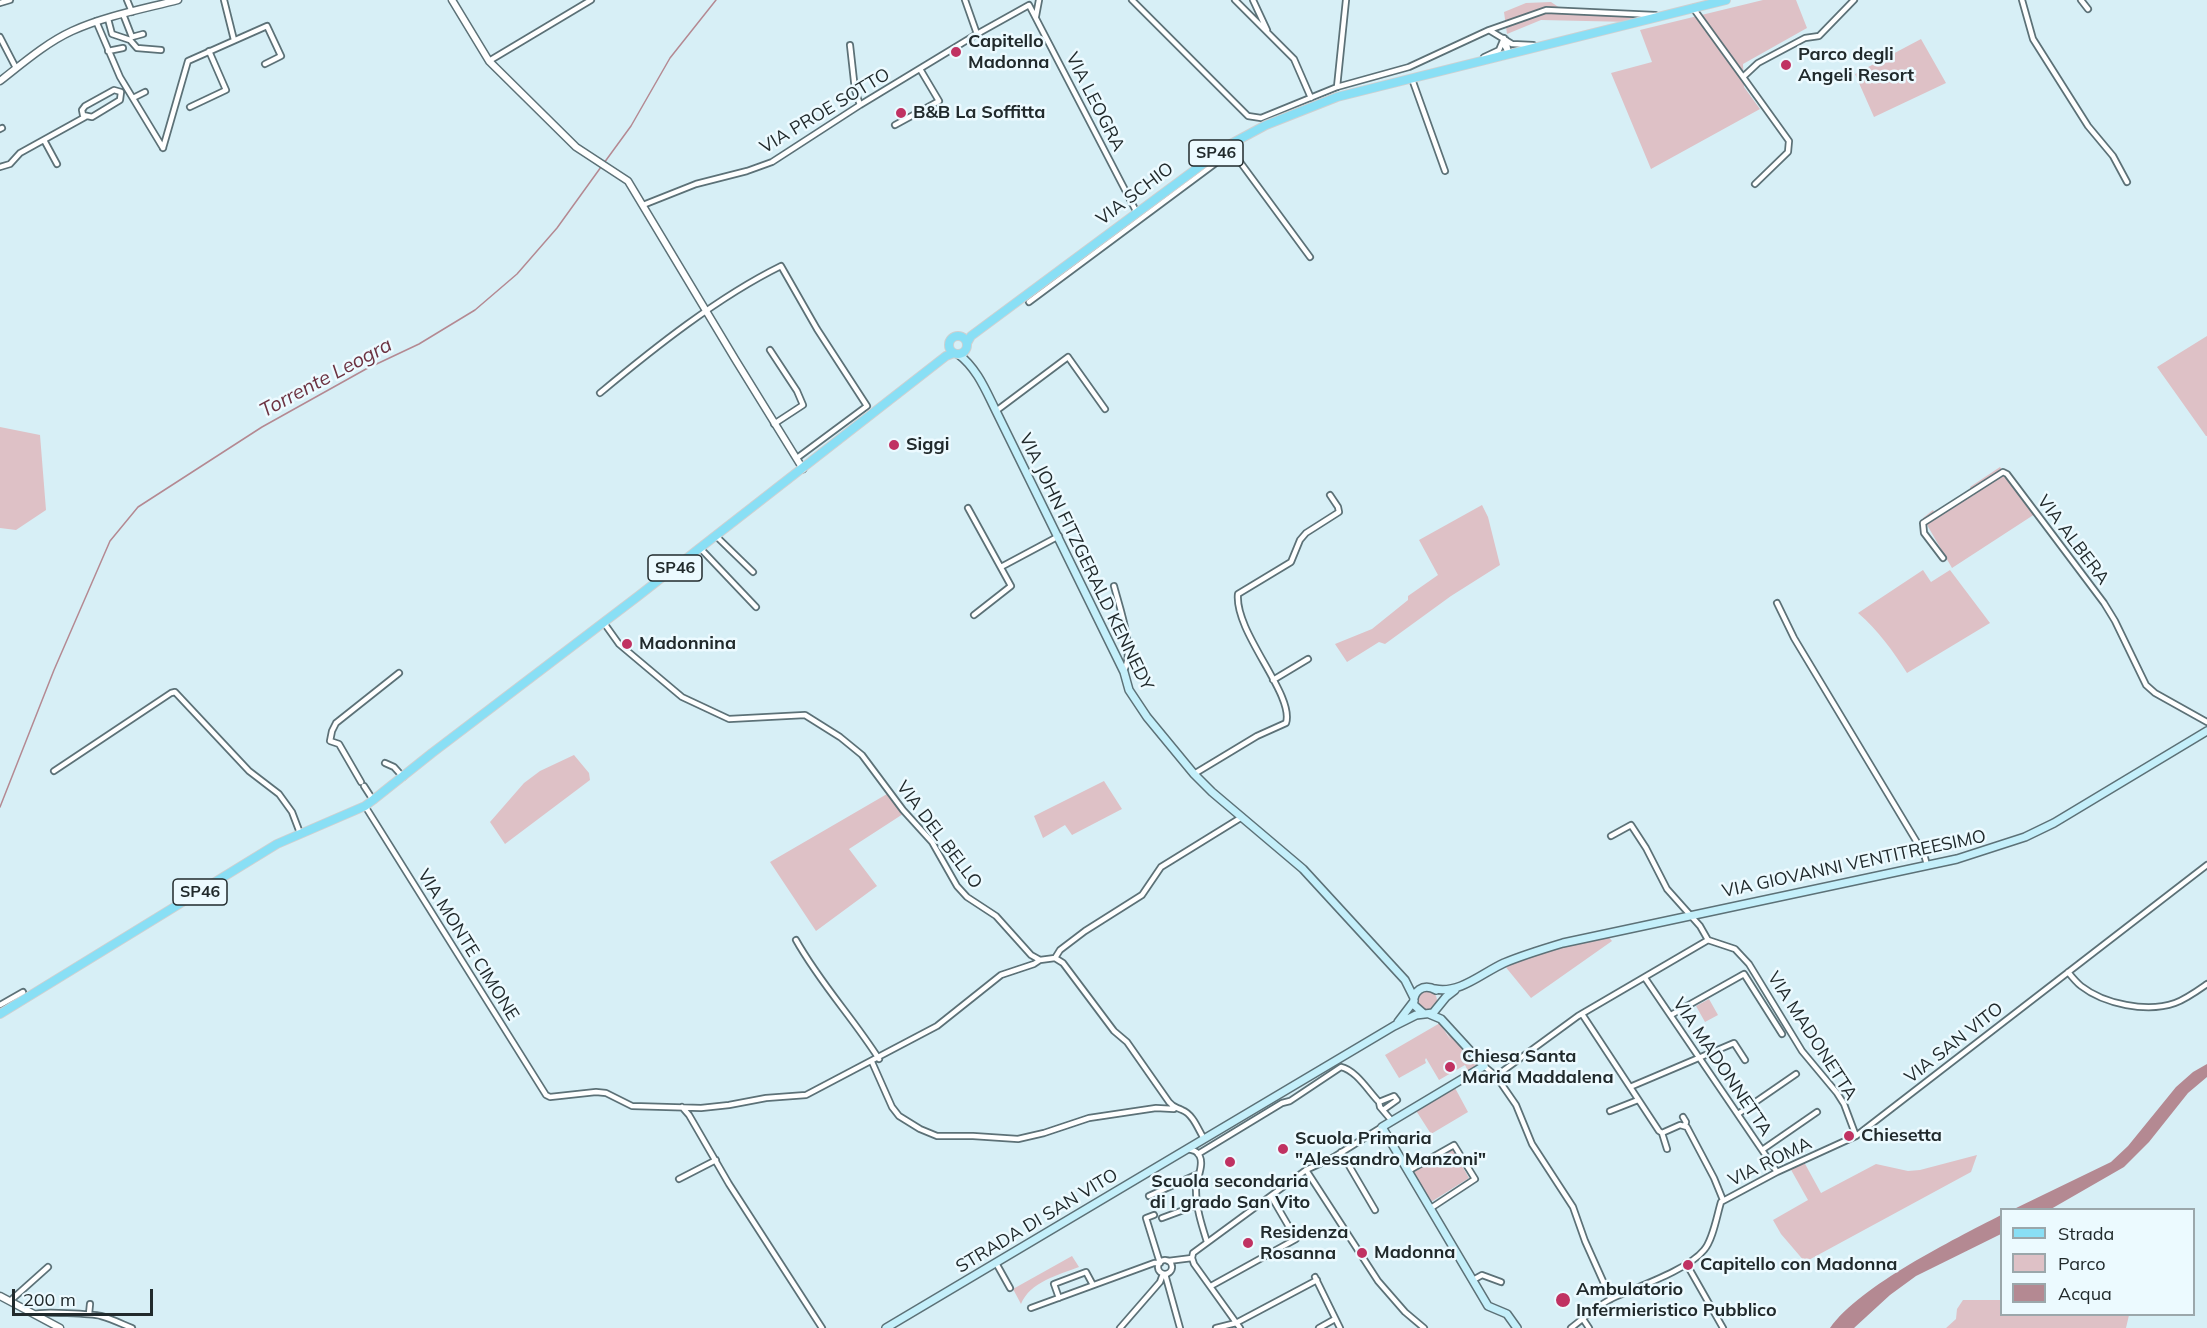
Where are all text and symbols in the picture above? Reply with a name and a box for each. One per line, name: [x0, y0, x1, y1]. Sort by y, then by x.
place label: Capitello Madonna: [968, 31, 1050, 74]
place label: Parco degli Angeli Resort: [1798, 44, 1914, 86]
marker: Capitello Madonna: [949, 45, 963, 59]
street label: VIA LEOGRA: [1061, 49, 1129, 155]
marker: Parco degli Angeli Resort: [1779, 58, 1793, 72]
street label: VIA PROE SOTTO: [756, 64, 894, 158]
place label: B&B La Soffitta: [913, 102, 1045, 124]
marker: B&B La Soffitta: [894, 106, 908, 120]
road number: SP46: [1189, 140, 1243, 166]
street label: VIA SCHIO: [1092, 158, 1178, 230]
water label: Torrente Leogra: [256, 333, 396, 423]
street label: VIA JOHN FITZGERALD KENNEDY: [1014, 430, 1158, 694]
place label: Siggi: [906, 434, 949, 456]
marker: Siggi: [887, 438, 901, 452]
street label: VIA ALBERA: [2032, 491, 2114, 589]
road number: SP46: [648, 555, 702, 581]
place label: Madonnina: [639, 633, 736, 655]
marker: Madonnina: [620, 637, 634, 651]
street label: VIA DEL BELLO: [891, 777, 987, 893]
street label: VIA GIOVANNI VENTITREESIMO: [1720, 825, 1988, 903]
street label: VIA MONTE CIMONE: [413, 865, 523, 1025]
road number: SP46: [173, 879, 227, 905]
street label: VIA MADONETTA: [1762, 968, 1862, 1104]
street label: VIA MADONNETTA: [1668, 994, 1776, 1140]
street label: VIA SAN VITO: [1900, 998, 2008, 1088]
place label: Chiesa Santa Maria Maddalena: [1462, 1046, 1614, 1088]
marker: Chiesa Santa Maria Maddalena: [1443, 1060, 1457, 1074]
place label: Chiesetta: [1861, 1125, 1942, 1147]
place label: Scuola Primaria "Alessandro Manzoni": [1295, 1128, 1486, 1170]
marker: Chiesetta: [1842, 1129, 1856, 1143]
street label: VIA ROMA: [1725, 1133, 1815, 1191]
marker: Scuola Primaria "Alessandro Manzoni": [1276, 1142, 1290, 1156]
marker: Scuola secondaria di I grado San Vito: [1223, 1155, 1237, 1169]
street label: STRADA DI SAN VITO: [952, 1164, 1122, 1278]
place label: Scuola secondaria di I grado San Vito: [1150, 1171, 1310, 1214]
legend: [2000, 1208, 2195, 1316]
place label: Residenza Rosanna: [1260, 1222, 1348, 1264]
text: Strada: [2058, 1222, 2114, 1245]
marker: Residenza Rosanna: [1241, 1236, 1255, 1250]
place label: Madonna: [1374, 1242, 1456, 1264]
marker: Madonna: [1355, 1246, 1369, 1260]
text: Parco: [2058, 1252, 2106, 1275]
place label: Capitello con Madonna: [1700, 1254, 1897, 1276]
marker: Capitello con Madonna: [1681, 1258, 1695, 1272]
scale bar: [15, 1277, 156, 1315]
place label: Ambulatorio Infermieristico Pubblico: [1576, 1279, 1777, 1322]
text: Acqua: [2058, 1282, 2112, 1305]
text: 200 m: [23, 1288, 76, 1311]
marker: Ambulatorio Infermieristico Pubblico: [1554, 1291, 1572, 1309]

